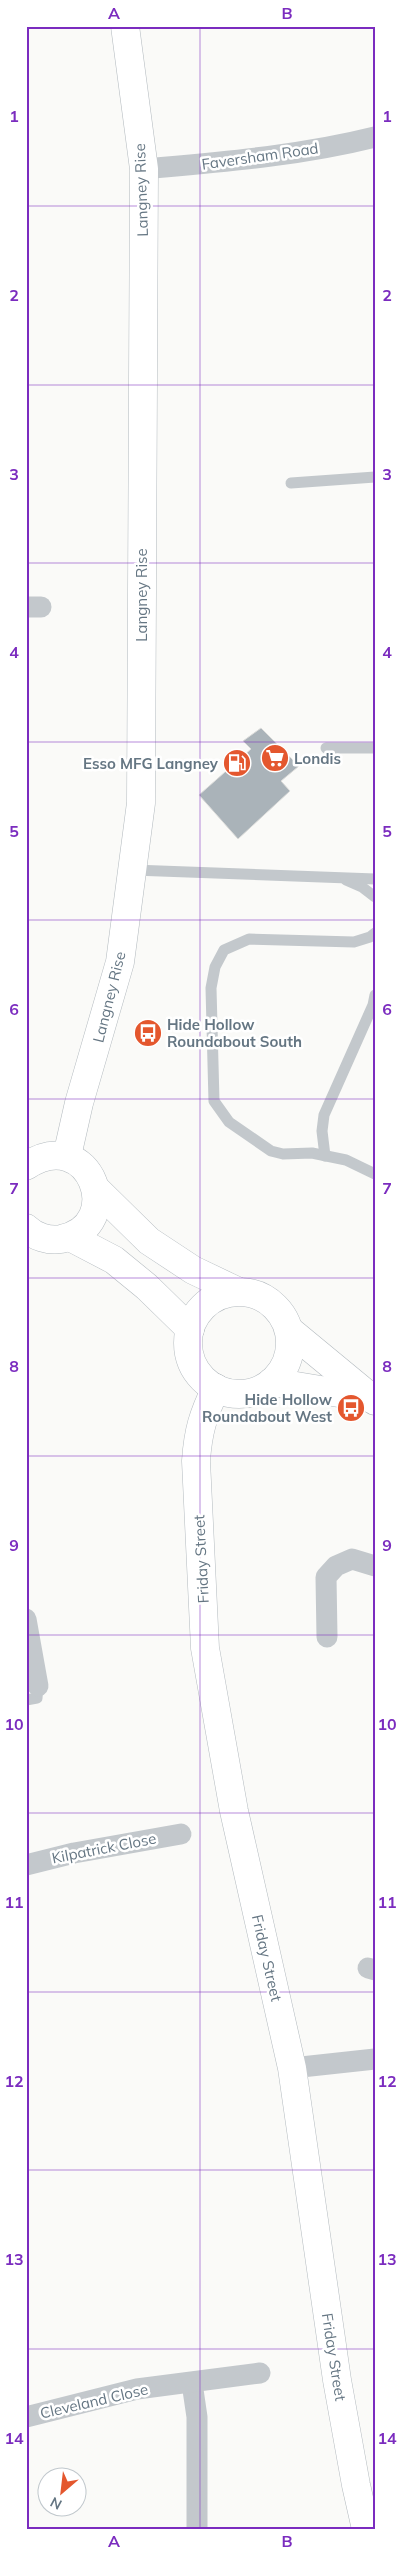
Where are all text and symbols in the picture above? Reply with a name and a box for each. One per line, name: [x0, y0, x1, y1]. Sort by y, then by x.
text: A: [108, 3, 120, 23]
text: B: [281, 3, 293, 23]
text: 1: [9, 106, 19, 126]
text: 1: [382, 106, 392, 126]
street label: Faversham Road: [200, 138, 320, 174]
street label: Langney Rise: [130, 143, 152, 237]
text: 2: [9, 285, 19, 305]
text: 2: [382, 285, 392, 305]
text: 3: [9, 464, 19, 484]
text: 3: [382, 464, 392, 484]
street label: Langney Rise: [132, 548, 151, 642]
text: 4: [9, 642, 19, 662]
text: 4: [382, 642, 392, 662]
supermarket icon: Londis: [260, 743, 290, 773]
fuel station icon: Esso MFG Langney: [222, 748, 252, 778]
place label: Londis: [294, 749, 341, 768]
place label: Esso MFG Langney: [83, 754, 219, 773]
text: 5: [9, 821, 19, 841]
text: 5: [382, 821, 392, 841]
street label: Langney Rise: [88, 949, 130, 1045]
text: 6: [9, 999, 19, 1019]
text: 6: [382, 999, 392, 1019]
place label: Hide Hollow Roundabout South: [167, 1015, 302, 1051]
bus stop icon: Hide Hollow Roundabout South: [133, 1018, 163, 1048]
text: 7: [9, 1178, 19, 1198]
text: 7: [382, 1178, 392, 1198]
text: 8: [9, 1356, 19, 1376]
text: 8: [382, 1356, 392, 1376]
place label: Hide Hollow Roundabout West: [202, 1390, 333, 1426]
bus stop icon: Hide Hollow Roundabout West: [336, 1393, 366, 1423]
street label: Friday Street: [189, 1514, 213, 1604]
text: 9: [9, 1535, 19, 1555]
text: 9: [382, 1535, 392, 1555]
text: 10: [4, 1714, 24, 1734]
text: 10: [377, 1714, 397, 1734]
street label: Kilpatrick Close: [50, 1829, 158, 1867]
text: 11: [4, 1892, 24, 1912]
text: 11: [377, 1892, 397, 1912]
street label: Friday Street: [248, 1913, 286, 2003]
text: 12: [4, 2071, 24, 2091]
text: 12: [377, 2071, 397, 2091]
text: 13: [4, 2249, 24, 2269]
text: 13: [377, 2249, 397, 2269]
street label: Friday Street: [318, 2312, 350, 2402]
street label: Cleveland Close: [38, 2379, 150, 2423]
text: 14: [4, 2428, 24, 2448]
text: 14: [377, 2428, 397, 2448]
north arrow: [38, 2468, 88, 2518]
text: N: [47, 2493, 65, 2514]
text: A: [108, 2531, 120, 2551]
text: B: [281, 2531, 293, 2551]

